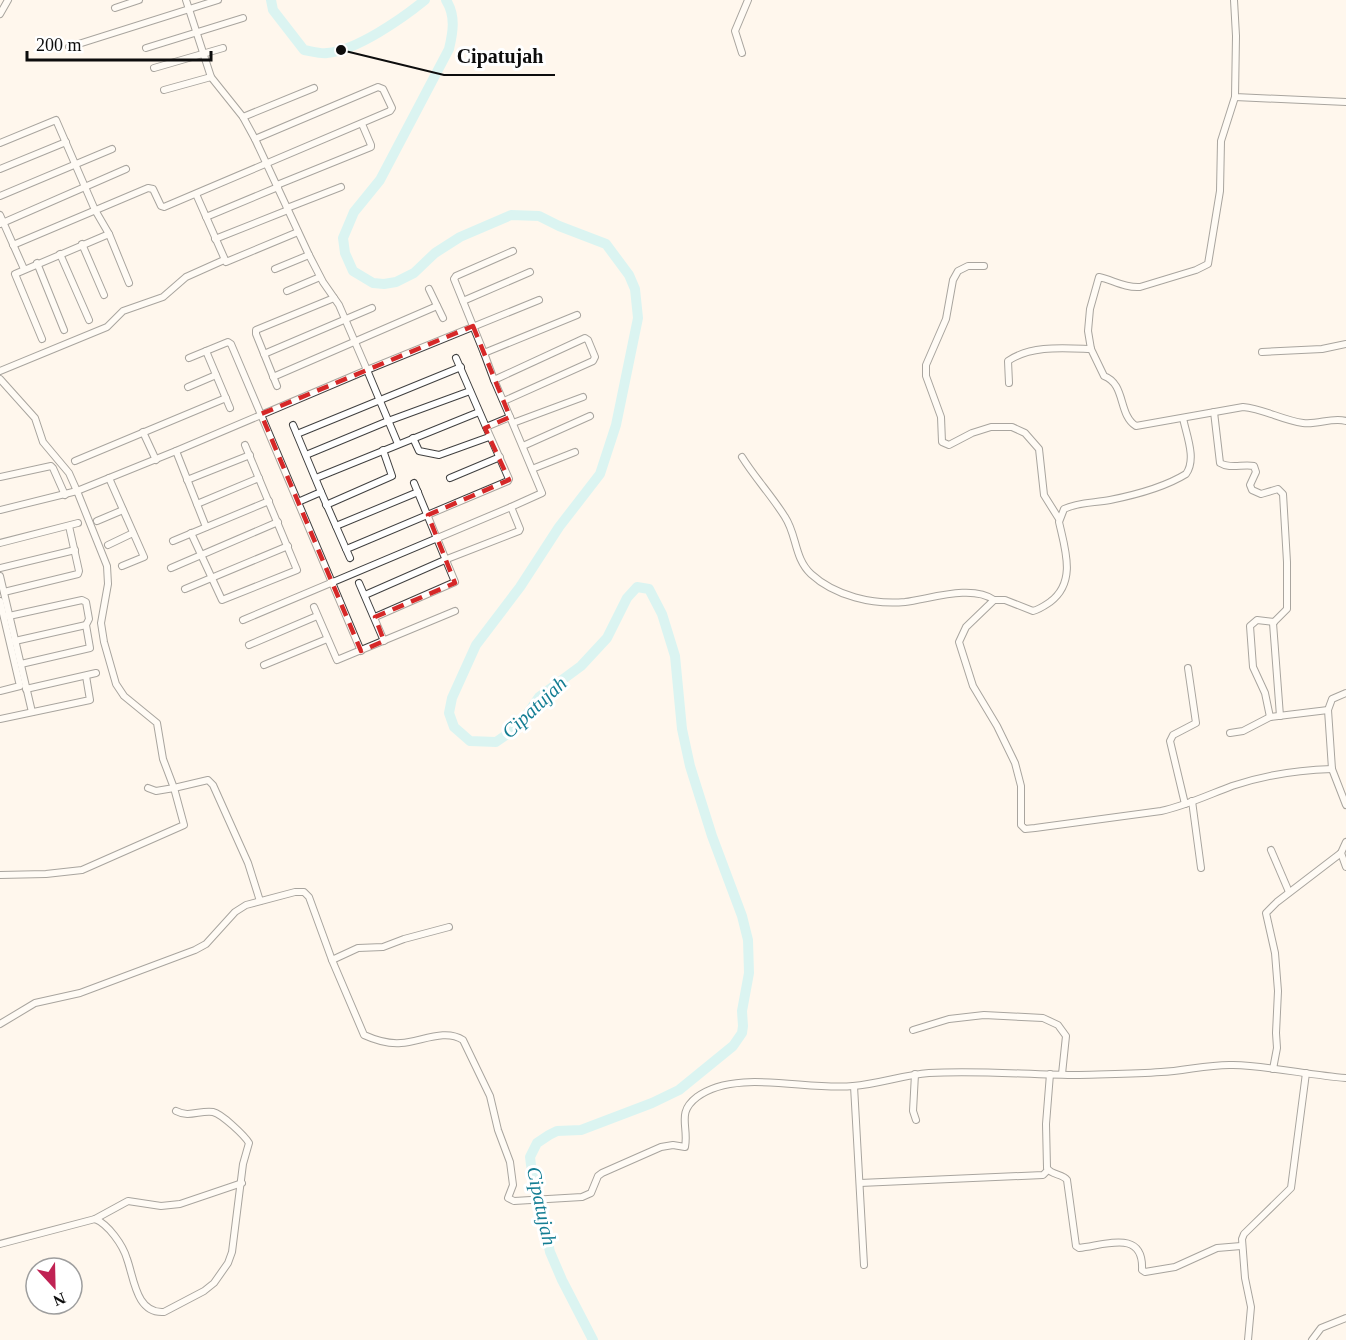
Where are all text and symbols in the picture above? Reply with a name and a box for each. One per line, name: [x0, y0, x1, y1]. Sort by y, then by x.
scale bar: [27, 24, 212, 62]
text: 200 m: [36, 35, 82, 55]
callout: Cipatujah: [444, 37, 555, 75]
text: Cipatujah: [457, 45, 543, 68]
water label: Cipatujah: [497, 672, 571, 743]
water label: Cipatujah: [522, 1165, 561, 1248]
north arrow: [24, 1256, 84, 1316]
text: N: [50, 1289, 68, 1310]

